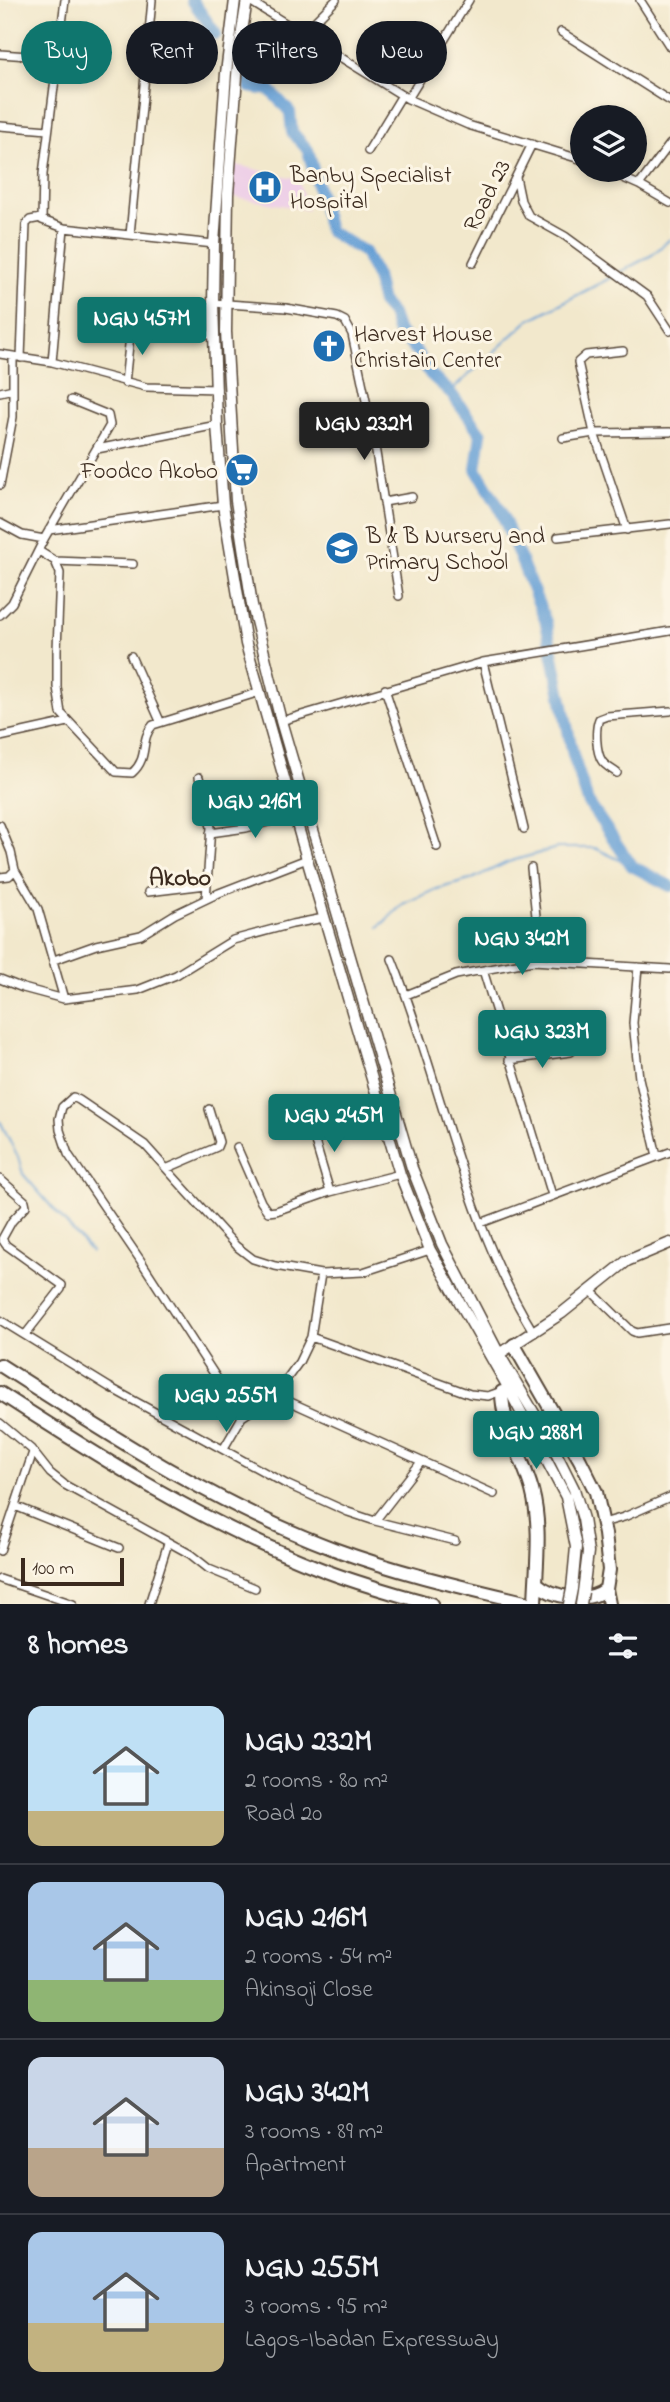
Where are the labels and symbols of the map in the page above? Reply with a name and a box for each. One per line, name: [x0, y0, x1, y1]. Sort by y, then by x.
street label: Road 23: [456, 154, 520, 238]
place label: Banby Specialist Hospital: [289, 160, 452, 219]
hospital icon: Banby Specialist Hospital: [246, 168, 284, 206]
pin: NGN 457M: [70, 298, 214, 357]
place label: Harvest House Christain Center: [354, 319, 502, 378]
church icon: Harvest House Christain Center: [310, 327, 348, 365]
pin: NGN 232M: [292, 402, 436, 462]
supermarket icon: Foodco Akobo: [223, 451, 261, 489]
place label: Foodco Akobo: [80, 456, 218, 489]
place label: B & B Nursery and Primary School: [365, 521, 545, 582]
school or university icon: B & B Nursery and Primary School: [323, 529, 361, 567]
pin: NGN 216M: [183, 780, 327, 840]
district label: Akobo: [149, 862, 211, 897]
pin: NGN 342M: [450, 918, 594, 977]
pin: NGN 323M: [470, 1010, 614, 1070]
pin: NGN 245M: [262, 1094, 406, 1154]
pin: NGN 255M: [154, 1374, 298, 1434]
pin: NGN 288M: [464, 1412, 608, 1471]
scale bar: [21, 1555, 124, 1587]

